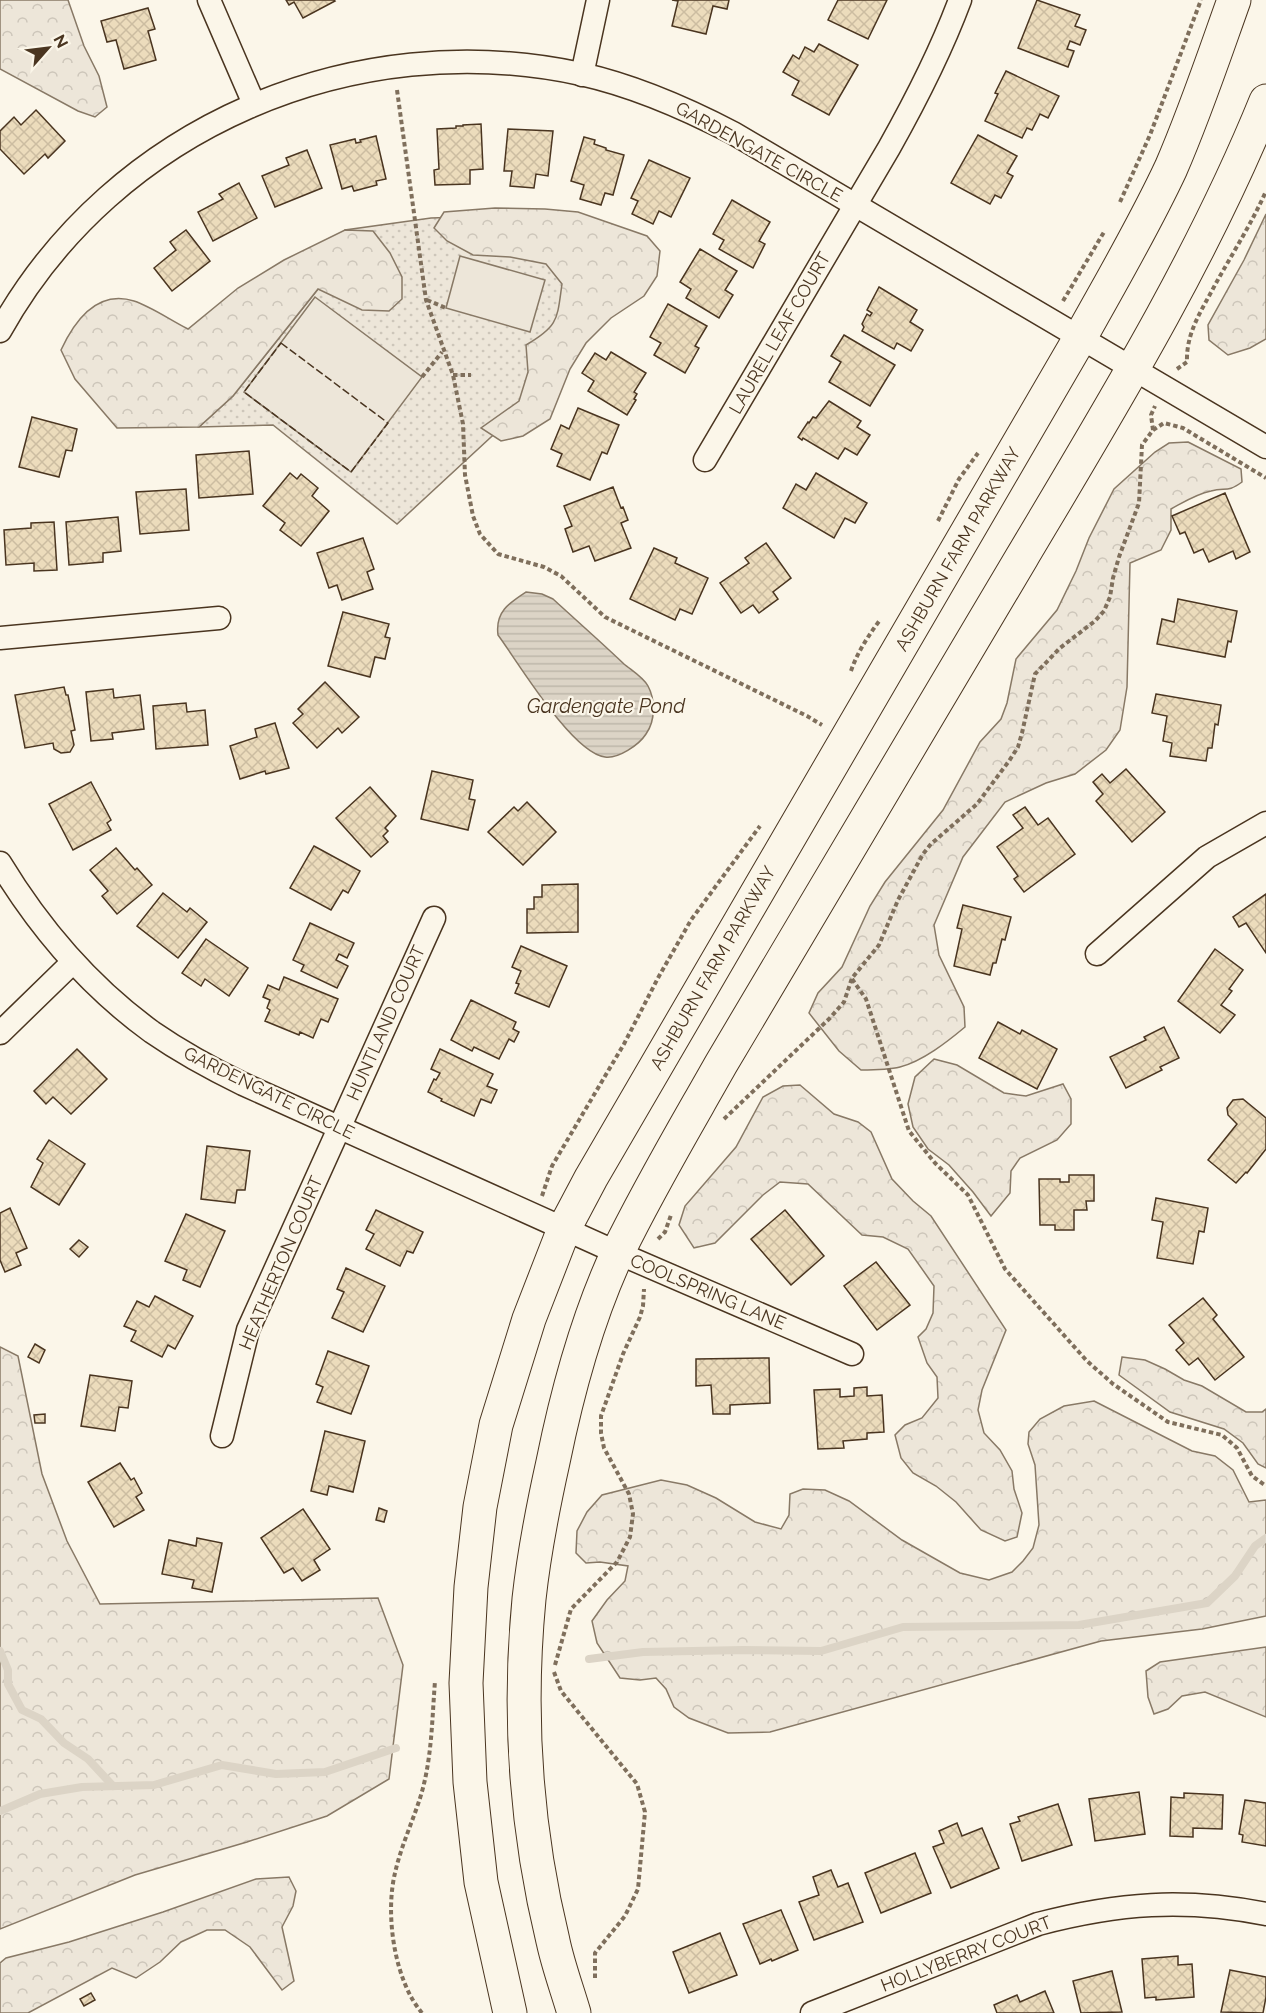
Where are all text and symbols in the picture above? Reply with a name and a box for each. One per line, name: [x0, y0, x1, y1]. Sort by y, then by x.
north arrow: [18, 18, 78, 78]
text: N: [50, 31, 72, 51]
street label: GARDENGATE CIRCLE: [672, 97, 846, 206]
street label: LAUREL LEAF COURT: [725, 248, 834, 417]
street label: ASHBURN FARM PARKWAY: [891, 443, 1025, 654]
water label: Gardengate Pond: [527, 694, 686, 718]
street label: ASHBURN FARM PARKWAY: [646, 862, 780, 1073]
street label: HUNTLAND COURT: [342, 942, 429, 1104]
street label: GARDENGATE CIRCLE: [180, 1042, 358, 1143]
street label: HEATHERTON COURT: [234, 1173, 327, 1353]
street label: COOLSPRING LANE: [627, 1249, 789, 1334]
street label: HOLLYBERRY COURT: [878, 1911, 1054, 1996]

